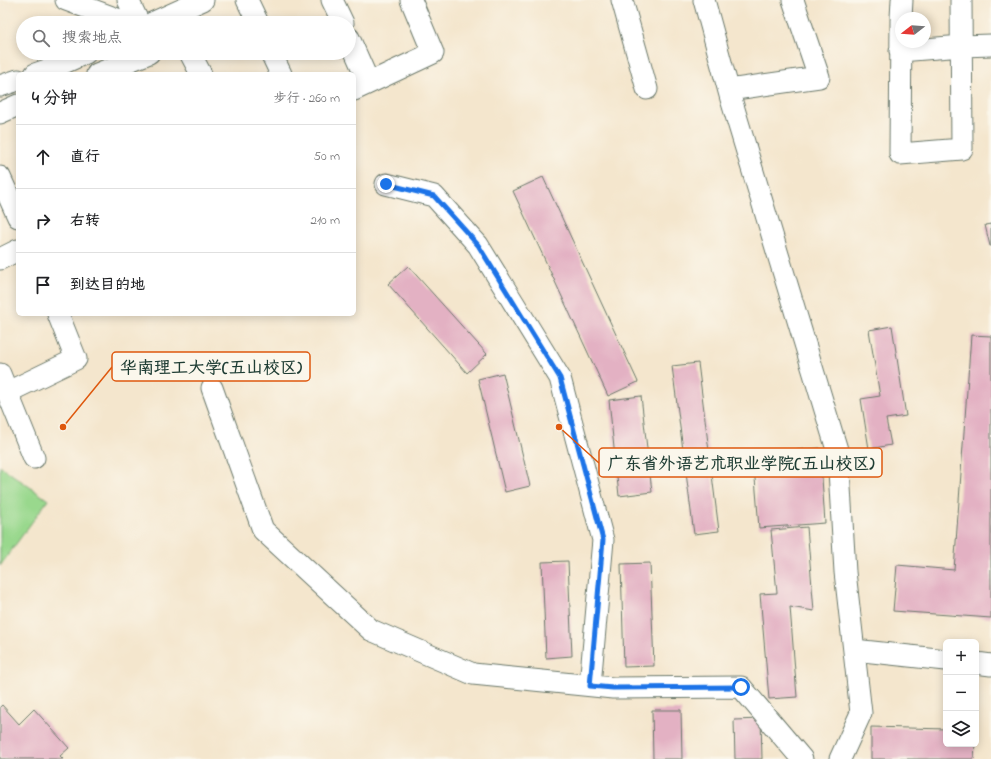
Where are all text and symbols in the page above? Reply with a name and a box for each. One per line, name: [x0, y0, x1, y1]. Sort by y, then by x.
north arrow: [895, 12, 931, 48]
search box: [16, 16, 356, 60]
icon: search: [30, 27, 52, 49]
text: 搜索地点: [62, 27, 122, 49]
text: 4 分钟: [32, 86, 77, 111]
text: 步行 · 260 m: [274, 89, 340, 108]
icon: ahead: [32, 146, 54, 168]
text: 直行: [70, 146, 100, 168]
text: 50 m: [314, 147, 340, 166]
route end: [377, 175, 395, 193]
icon: right: [32, 210, 54, 232]
text: 右转: [70, 210, 100, 232]
text: 210 m: [310, 211, 340, 230]
icon: arrive: [32, 274, 54, 296]
text: 到达目的地: [70, 274, 145, 296]
callout: 华南理工大学(五山校区): [112, 352, 310, 381]
text: 华南理工大学(五山校区): [120, 356, 302, 381]
callout: 广东省外语艺术职业学院(五山校区): [599, 448, 882, 477]
text: 广东省外语艺术职业学院(五山校区): [607, 452, 875, 477]
map controls: [943, 639, 979, 747]
button: +: [943, 639, 979, 675]
button: −: [943, 675, 979, 711]
route start: [732, 678, 750, 696]
button: layers: [943, 711, 979, 747]

